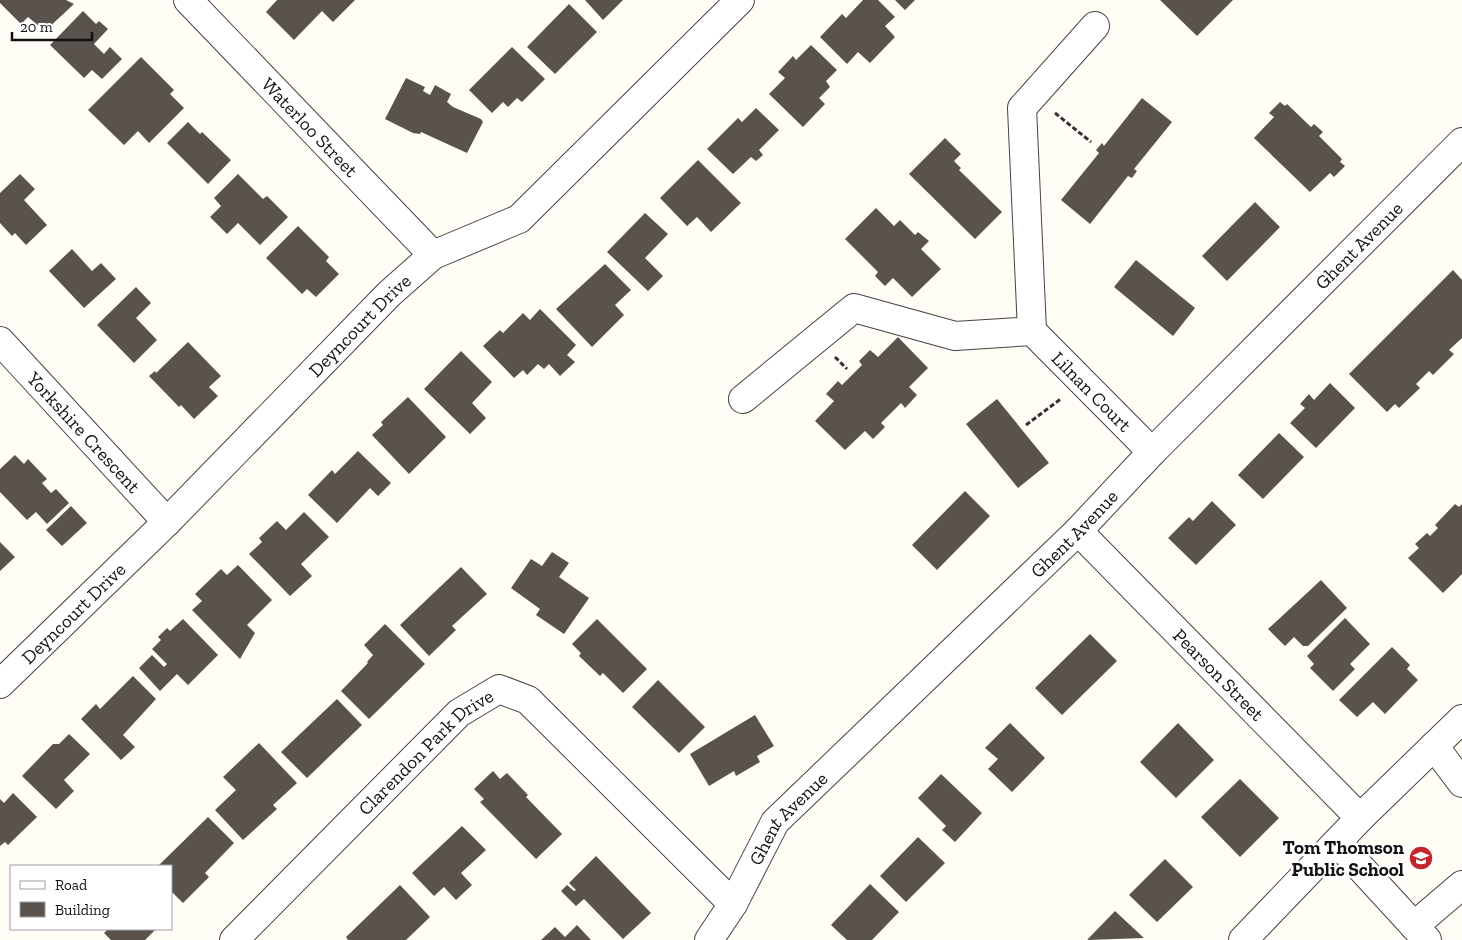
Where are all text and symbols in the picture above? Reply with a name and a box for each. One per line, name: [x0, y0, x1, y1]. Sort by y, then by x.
scale bar: [12, 10, 92, 42]
text: 20 m: [20, 18, 53, 36]
street label: Waterloo Street: [257, 73, 363, 182]
street label: Ghent Avenue: [1310, 197, 1408, 294]
street label: Deyncourt Drive: [304, 269, 416, 382]
street label: Lilnan Court: [1047, 347, 1136, 437]
street label: Yorkshire Crescent: [22, 366, 145, 498]
street label: Ghent Avenue: [1026, 485, 1123, 582]
street label: Deyncourt Drive: [17, 558, 130, 669]
street label: Pearson Street: [1168, 624, 1269, 726]
street label: Clarendon Park Drive: [353, 684, 498, 820]
street label: Ghent Avenue: [744, 767, 832, 869]
place label: Tom Thomson Public School: [1282, 836, 1405, 881]
school or university icon: Tom Thomson Public School: [1408, 845, 1434, 871]
legend: [10, 865, 172, 930]
text: Road: [55, 876, 88, 894]
text: Building: [55, 901, 110, 919]

